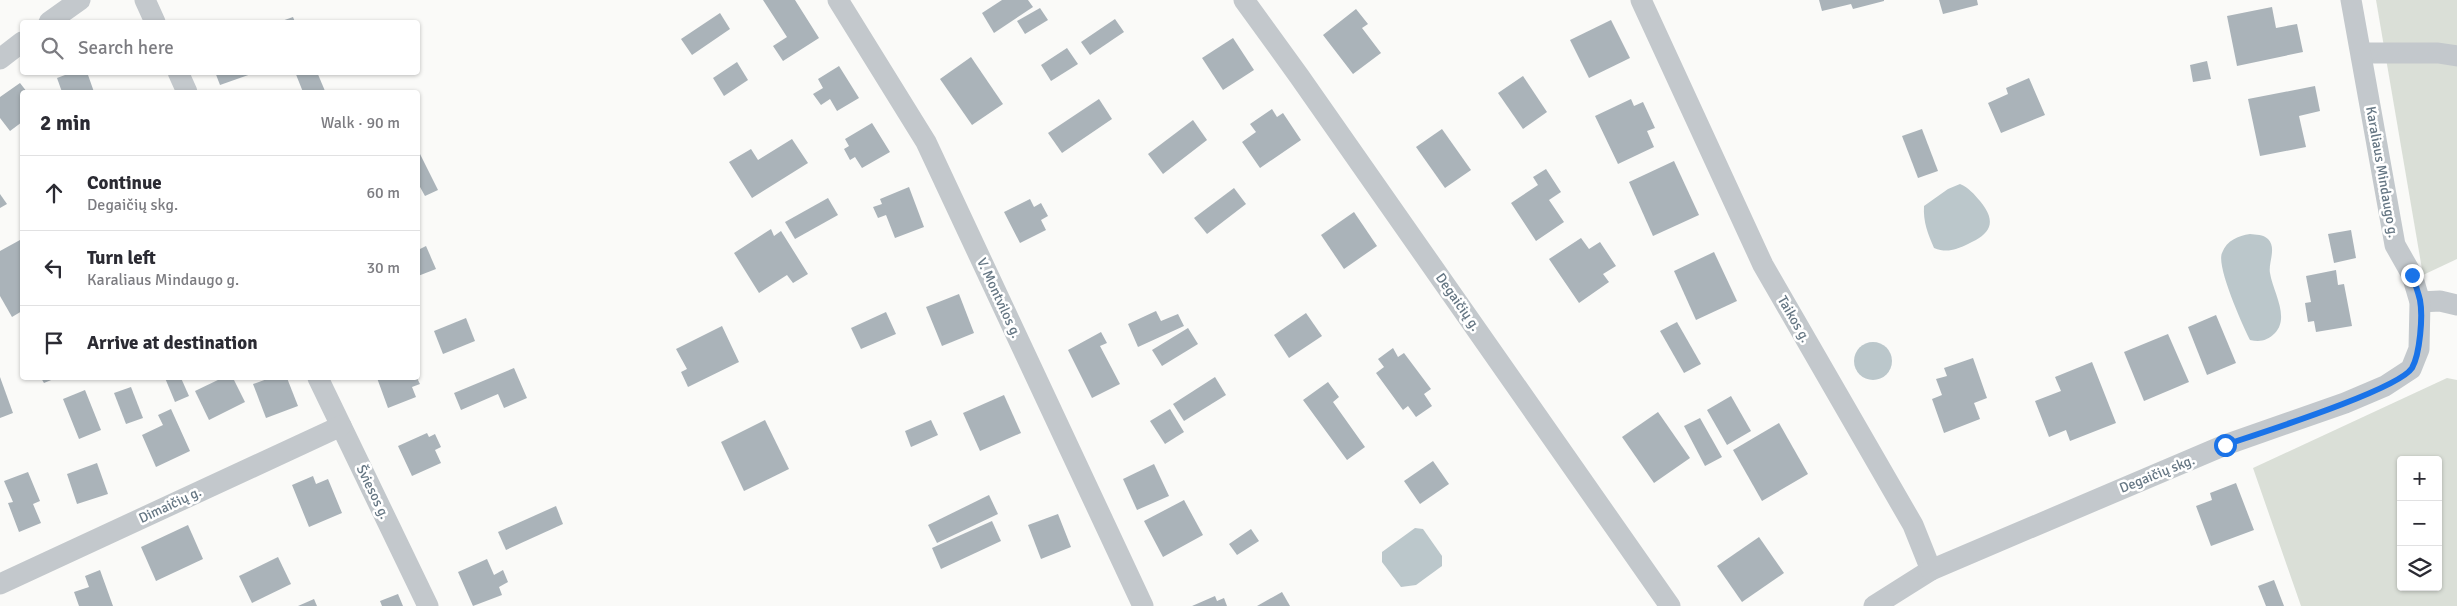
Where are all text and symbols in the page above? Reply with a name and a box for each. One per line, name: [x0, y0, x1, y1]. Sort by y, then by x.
search box: [20, 20, 420, 75]
icon: search: [38, 34, 66, 62]
text: Search here: [78, 36, 174, 60]
street label: Karaliaus Mindaugo g.: [2362, 105, 2402, 239]
text: 2 min: [40, 110, 91, 136]
text: Walk · 90 m: [321, 113, 400, 133]
text: Continue: [87, 171, 162, 195]
icon: ahead: [40, 179, 68, 207]
text: 60 m: [366, 183, 400, 203]
text: Degaičių skg.: [87, 195, 178, 215]
text: Turn left: [87, 246, 156, 270]
icon: left: [40, 254, 68, 282]
street label: V. Montvilos g.: [973, 255, 1025, 341]
text: 30 m: [366, 258, 400, 278]
route end: [2401, 264, 2424, 287]
text: Karaliaus Mindaugo g.: [87, 270, 239, 290]
street label: Degaičių g.: [1432, 270, 1484, 334]
street label: Taikos g.: [1774, 293, 1814, 345]
icon: arrive: [40, 329, 68, 357]
text: Arrive at destination: [87, 331, 258, 355]
route start: [2214, 434, 2237, 457]
street label: Degaičių skg.: [2117, 451, 2197, 497]
map controls: [2397, 456, 2442, 591]
button: +: [2397, 456, 2442, 501]
street label: Šviesos g.: [353, 462, 393, 522]
street label: Dimaičių g.: [136, 483, 204, 527]
button: −: [2397, 501, 2442, 546]
button: layers: [2397, 546, 2442, 591]

